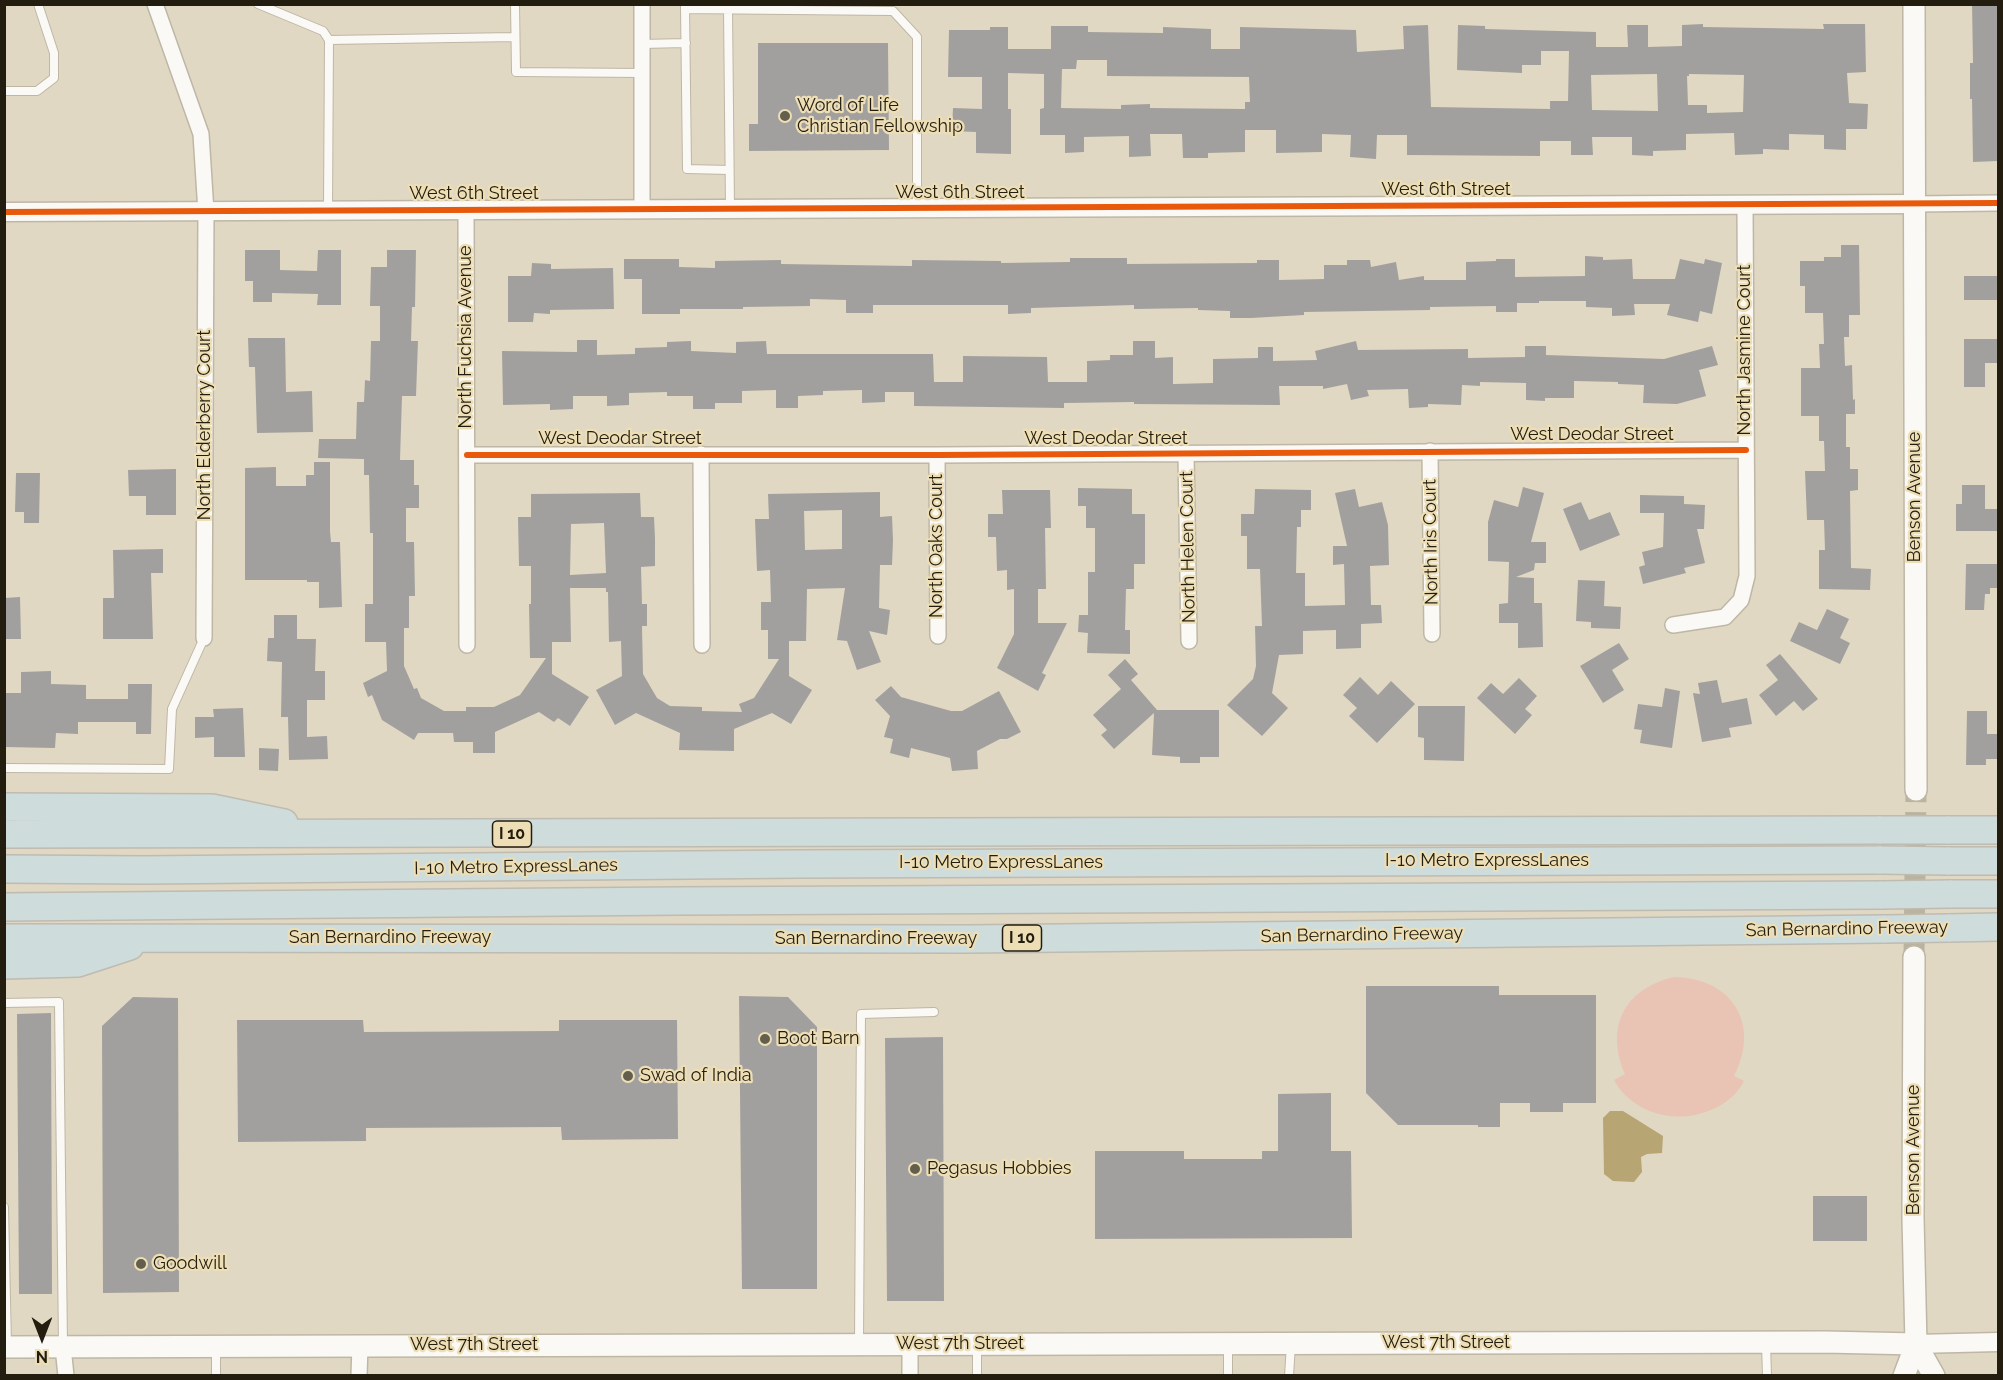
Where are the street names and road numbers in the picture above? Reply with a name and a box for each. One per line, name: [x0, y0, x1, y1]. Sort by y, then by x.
street label: West 6th Street: [1381, 179, 1511, 201]
street label: West 6th Street: [895, 182, 1025, 204]
street label: West 6th Street: [409, 183, 539, 205]
street label: North Fuchsia Avenue: [455, 245, 477, 429]
street label: North Jasmine Court: [1734, 264, 1756, 436]
street label: North Elderberry Court: [194, 330, 216, 520]
street label: West Deodar Street: [1510, 424, 1674, 446]
street label: West Deodar Street: [538, 428, 702, 450]
street label: West Deodar Street: [1024, 428, 1188, 450]
street label: Benson Avenue: [1904, 432, 1926, 562]
street label: North Helen Court: [1176, 471, 1200, 623]
street label: North Oaks Court: [926, 474, 948, 618]
street label: North Iris Court: [1419, 479, 1443, 605]
road number: I 10: [492, 821, 532, 847]
street label: I-10 Metro ExpressLanes: [1385, 850, 1589, 872]
street label: I-10 Metro ExpressLanes: [899, 852, 1103, 874]
street label: I-10 Metro ExpressLanes: [414, 854, 618, 880]
street label: San Bernardino Freeway: [1746, 916, 1948, 942]
street label: San Bernardino Freeway: [1261, 922, 1463, 948]
road number: I 10: [1002, 925, 1042, 951]
street label: San Bernardino Freeway: [289, 927, 491, 949]
street label: San Bernardino Freeway: [775, 928, 977, 950]
street label: Benson Avenue: [1903, 1085, 1925, 1215]
street label: West 7th Street: [1382, 1332, 1510, 1354]
street label: West 7th Street: [896, 1333, 1024, 1355]
street label: West 7th Street: [410, 1334, 538, 1356]

